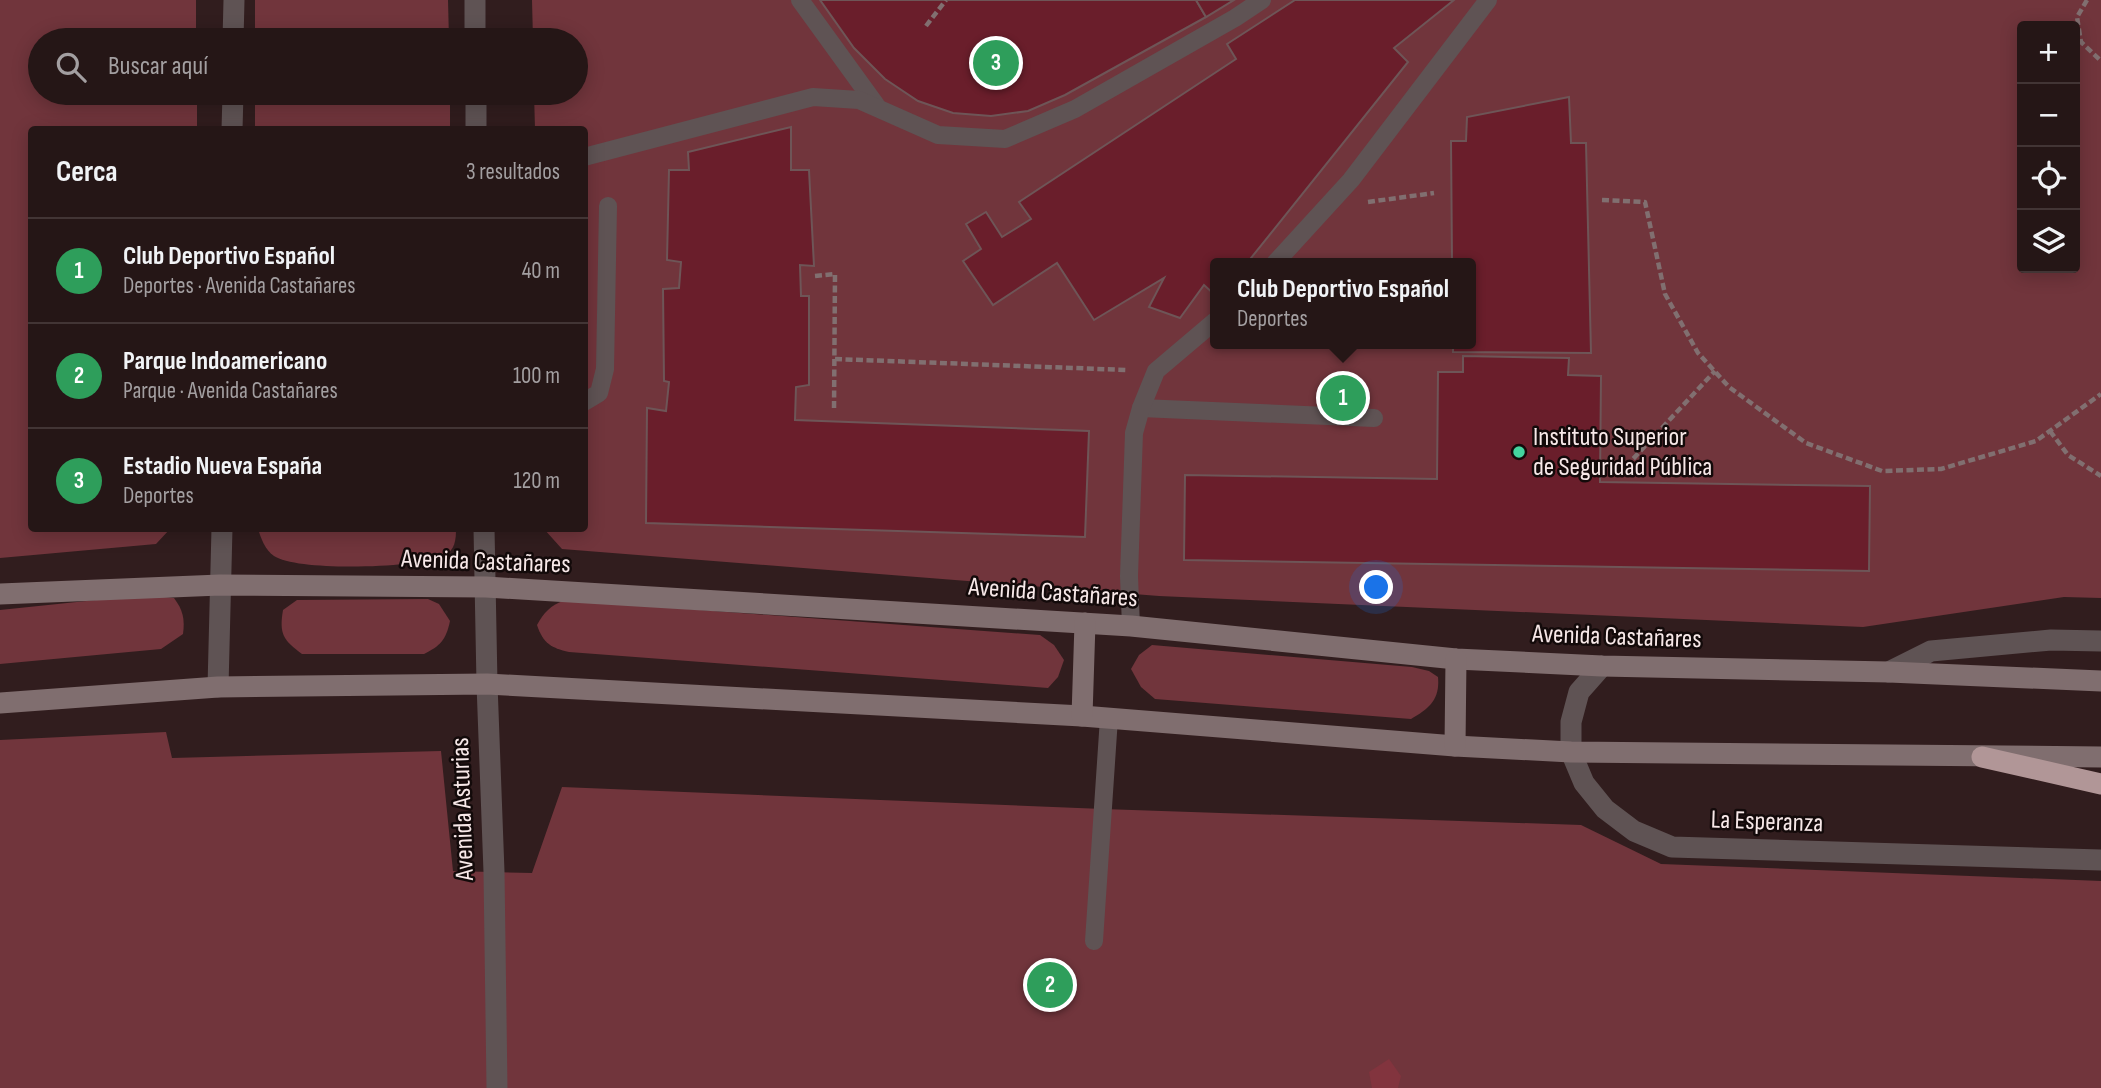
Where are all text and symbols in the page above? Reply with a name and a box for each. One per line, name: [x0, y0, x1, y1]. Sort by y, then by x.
map controls: [2017, 21, 2080, 273]
button: +: [2017, 21, 2080, 84]
search box: [28, 28, 588, 105]
pin: 3: [973, 37, 1019, 89]
icon: search: [52, 48, 90, 86]
text: Buscar aquí: [108, 51, 208, 82]
button: −: [2017, 84, 2080, 147]
button: locate: [2017, 147, 2080, 210]
text: Cerca: [56, 154, 118, 190]
text: 3 resultados: [466, 158, 560, 186]
button: layers: [2017, 210, 2080, 273]
text: Club Deportivo Español: [123, 241, 335, 272]
text: 1: [74, 257, 84, 285]
text: 40 m: [522, 257, 560, 285]
popup: [1210, 258, 1476, 349]
text: Deportes · Avenida Castañares: [123, 272, 356, 300]
text: Club Deportivo Español: [1237, 274, 1449, 305]
text: Deportes: [1237, 305, 1308, 333]
text: Parque Indoamericano: [123, 346, 327, 377]
text: 2: [74, 362, 84, 390]
text: 100 m: [513, 362, 560, 390]
pin: 1: [1320, 372, 1366, 424]
text: Parque · Avenida Castañares: [123, 377, 338, 405]
place label: Instituto Superior de Seguridad Pública: [1533, 422, 1712, 483]
marker: Instituto Superior de Seguridad Pública: [1511, 444, 1527, 460]
text: Estadio Nueva España: [123, 451, 322, 482]
text: 3: [74, 467, 84, 495]
text: 120 m: [514, 467, 560, 495]
text: Deportes: [123, 482, 194, 510]
street label: Avenida Castañares: [400, 544, 571, 580]
your location: [1359, 570, 1393, 604]
street label: Avenida Castañares: [966, 572, 1139, 614]
street label: Avenida Castañares: [1531, 619, 1702, 655]
street label: Avenida Asturias: [445, 737, 481, 882]
street label: La Esperanza: [1710, 805, 1824, 839]
pin: 2: [1027, 959, 1073, 1011]

